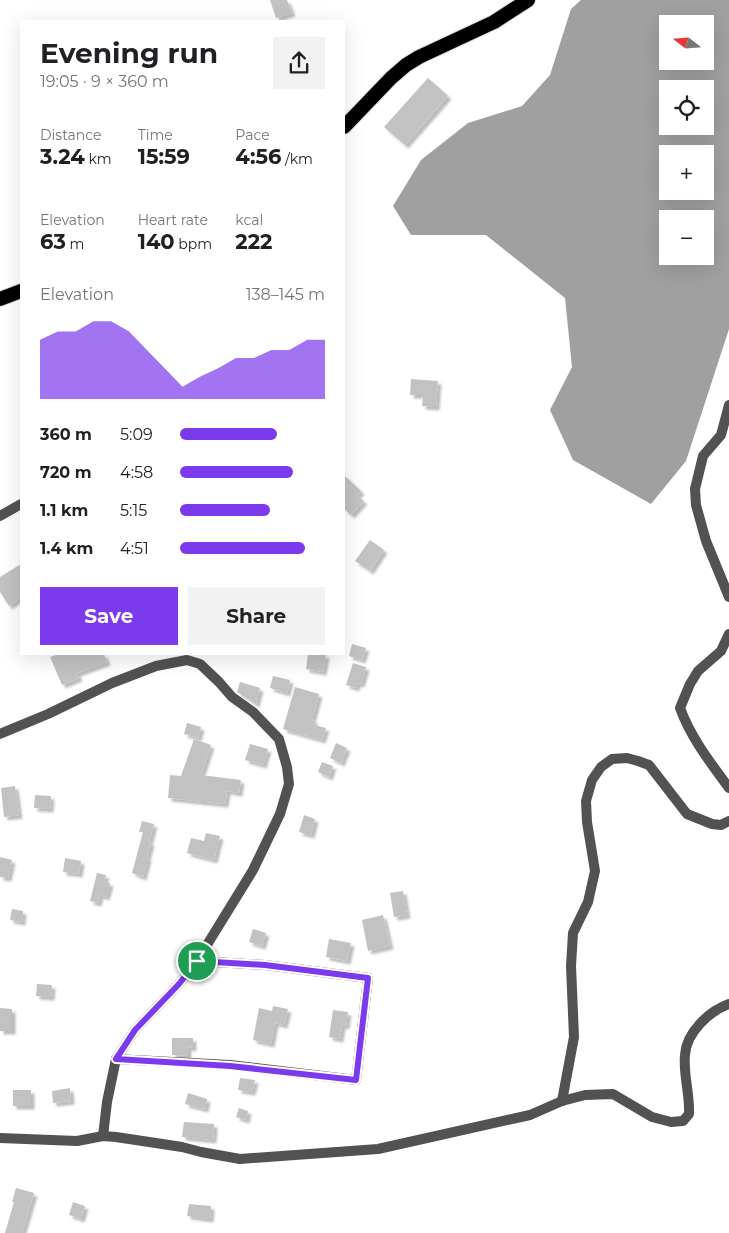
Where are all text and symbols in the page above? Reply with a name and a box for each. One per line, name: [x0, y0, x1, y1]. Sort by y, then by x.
north arrow: [659, 15, 714, 70]
map controls: [659, 15, 714, 265]
text: Evening run: [40, 36, 218, 70]
button: share: [273, 37, 325, 89]
text: 19:05 · 9 × 360 m: [40, 72, 169, 91]
button: locate: [659, 80, 714, 135]
text: Distance: [40, 126, 102, 144]
text: Time: [138, 126, 173, 144]
text: Pace: [235, 126, 270, 144]
text: 3.24: [40, 144, 85, 169]
text: 15:59: [138, 144, 190, 169]
text: 4:56: [235, 144, 281, 169]
button: +: [659, 145, 714, 200]
text: km: [85, 150, 112, 168]
text: /km: [281, 150, 313, 168]
button: −: [659, 210, 714, 265]
text: Elevation: [40, 211, 105, 229]
text: Heart rate: [138, 211, 208, 229]
text: kcal: [235, 211, 263, 229]
text: 63: [40, 229, 66, 254]
text: 140: [138, 229, 175, 254]
text: 222: [235, 229, 273, 254]
text: m: [66, 235, 84, 253]
text: bpm: [175, 235, 212, 253]
text: Elevation: [40, 285, 114, 304]
text: 138–145 m: [246, 285, 325, 304]
text: 360 m: [40, 425, 92, 444]
text: 5:09: [120, 425, 153, 444]
text: 720 m: [40, 463, 92, 482]
text: 4:58: [120, 463, 153, 482]
text: 1.1 km: [40, 501, 88, 520]
text: 5:15: [120, 501, 147, 520]
text: 1.4 km: [40, 539, 93, 558]
text: 4:51: [120, 539, 149, 558]
button: Save: [40, 587, 178, 645]
button: Share: [188, 587, 325, 645]
pin: [176, 940, 218, 982]
icon: arrive: [183, 947, 211, 975]

